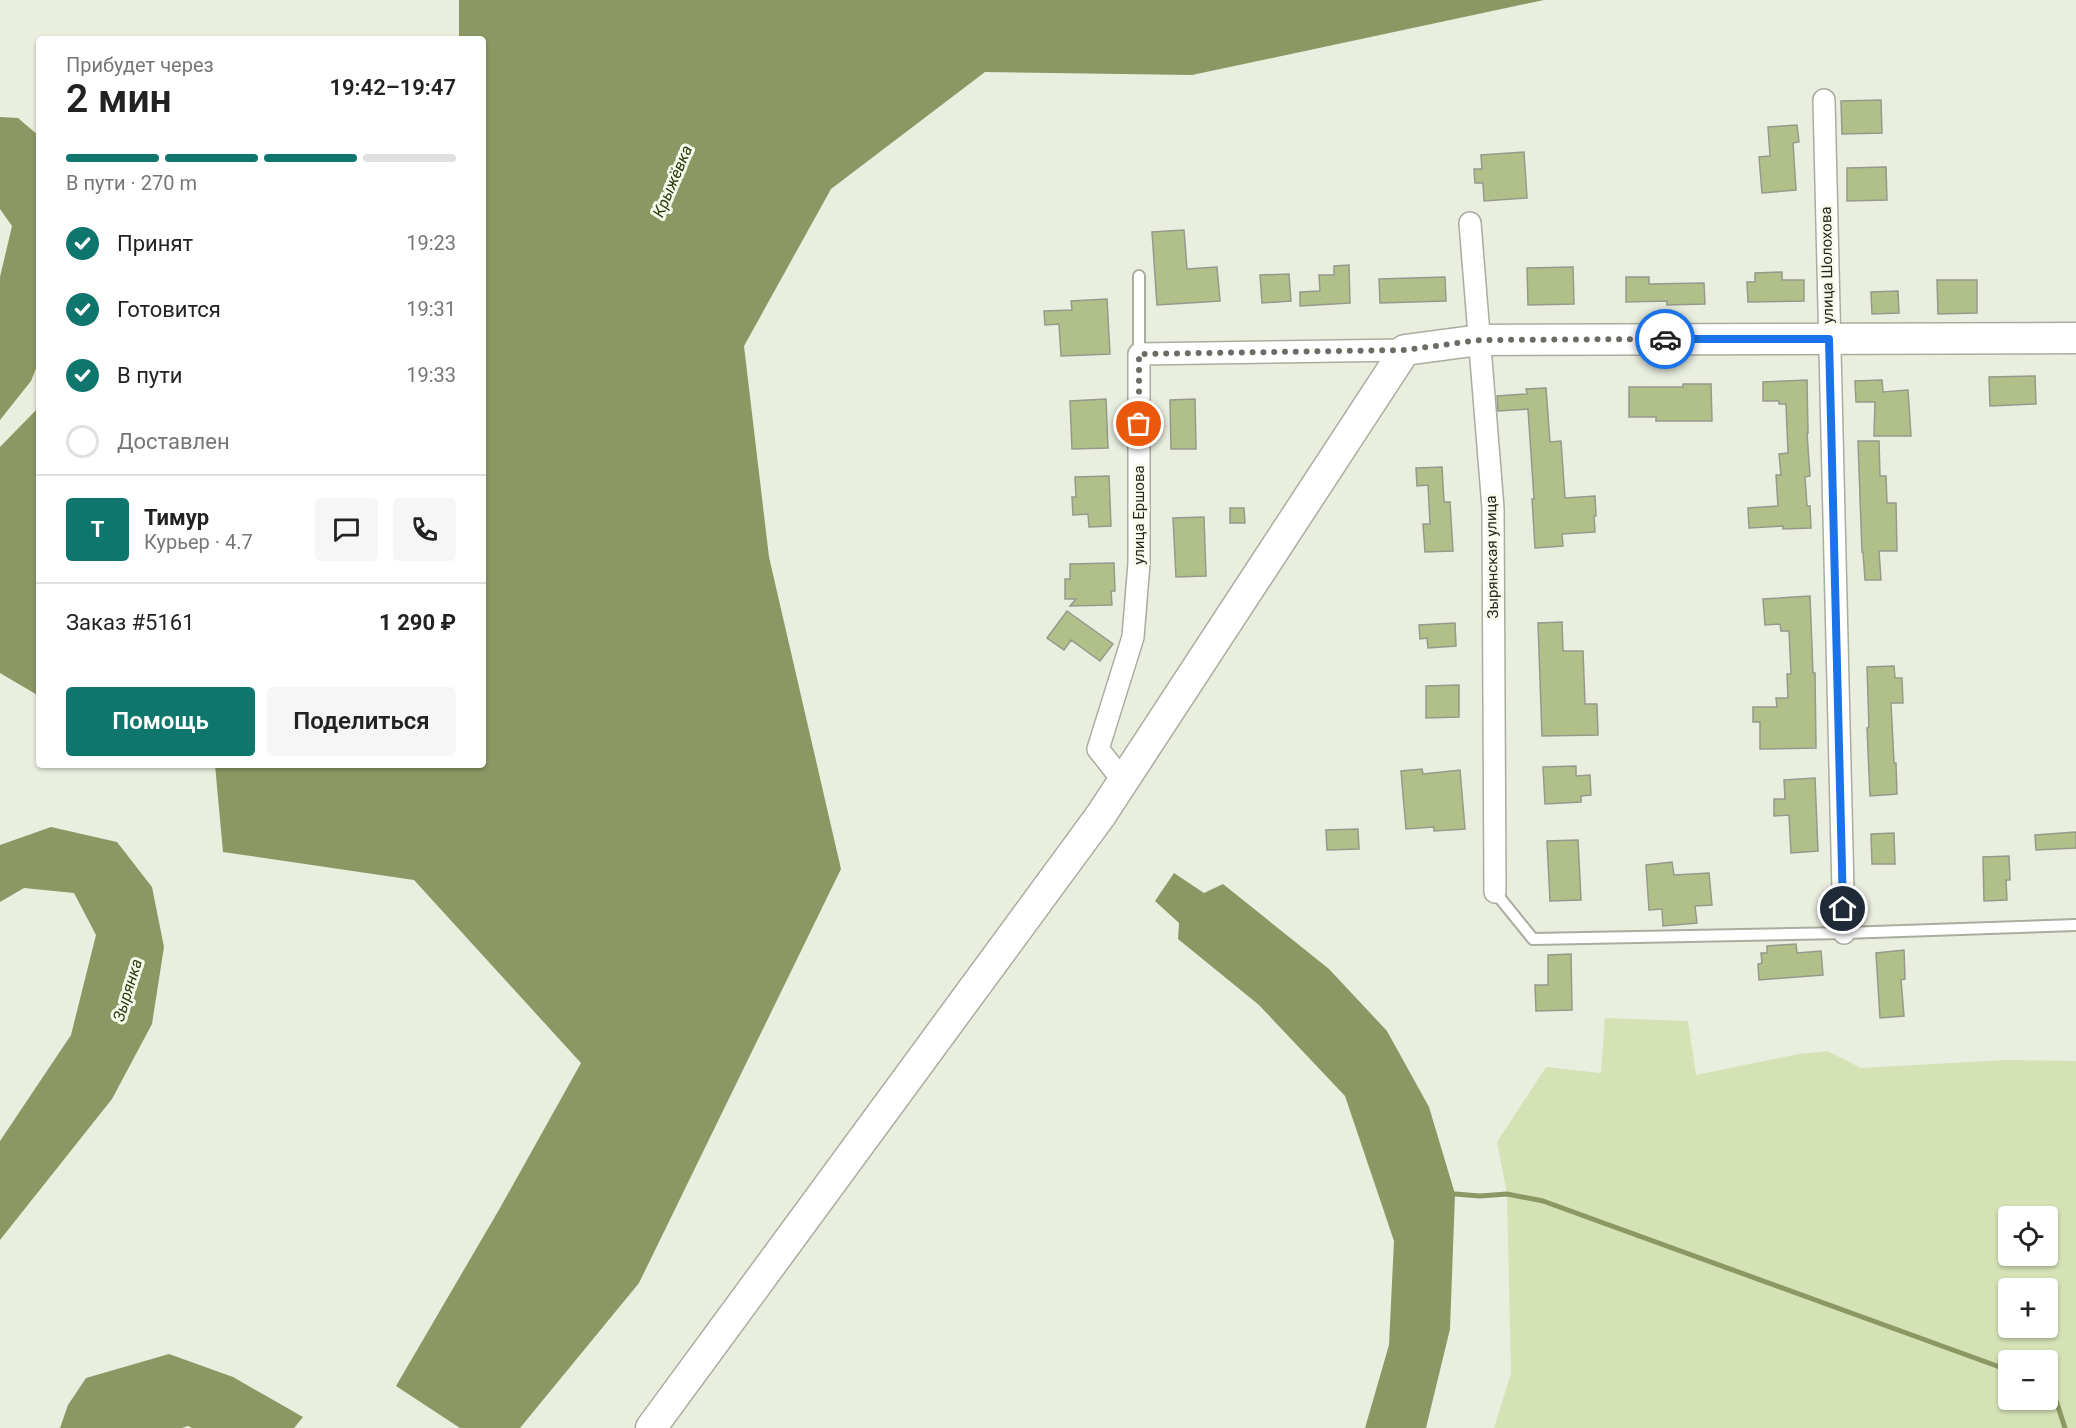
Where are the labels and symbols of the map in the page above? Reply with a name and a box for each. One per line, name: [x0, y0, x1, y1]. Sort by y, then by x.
water label: Крыжёвка: [649, 142, 696, 220]
street label: улица Шолохова: [1817, 206, 1837, 324]
courier: [1635, 309, 1695, 369]
pin: [1113, 398, 1164, 449]
street label: улица Ершова: [1130, 465, 1148, 565]
street label: Зырянская улица: [1482, 495, 1502, 619]
pin: [1817, 883, 1868, 934]
water label: Зырянка: [109, 957, 146, 1024]

